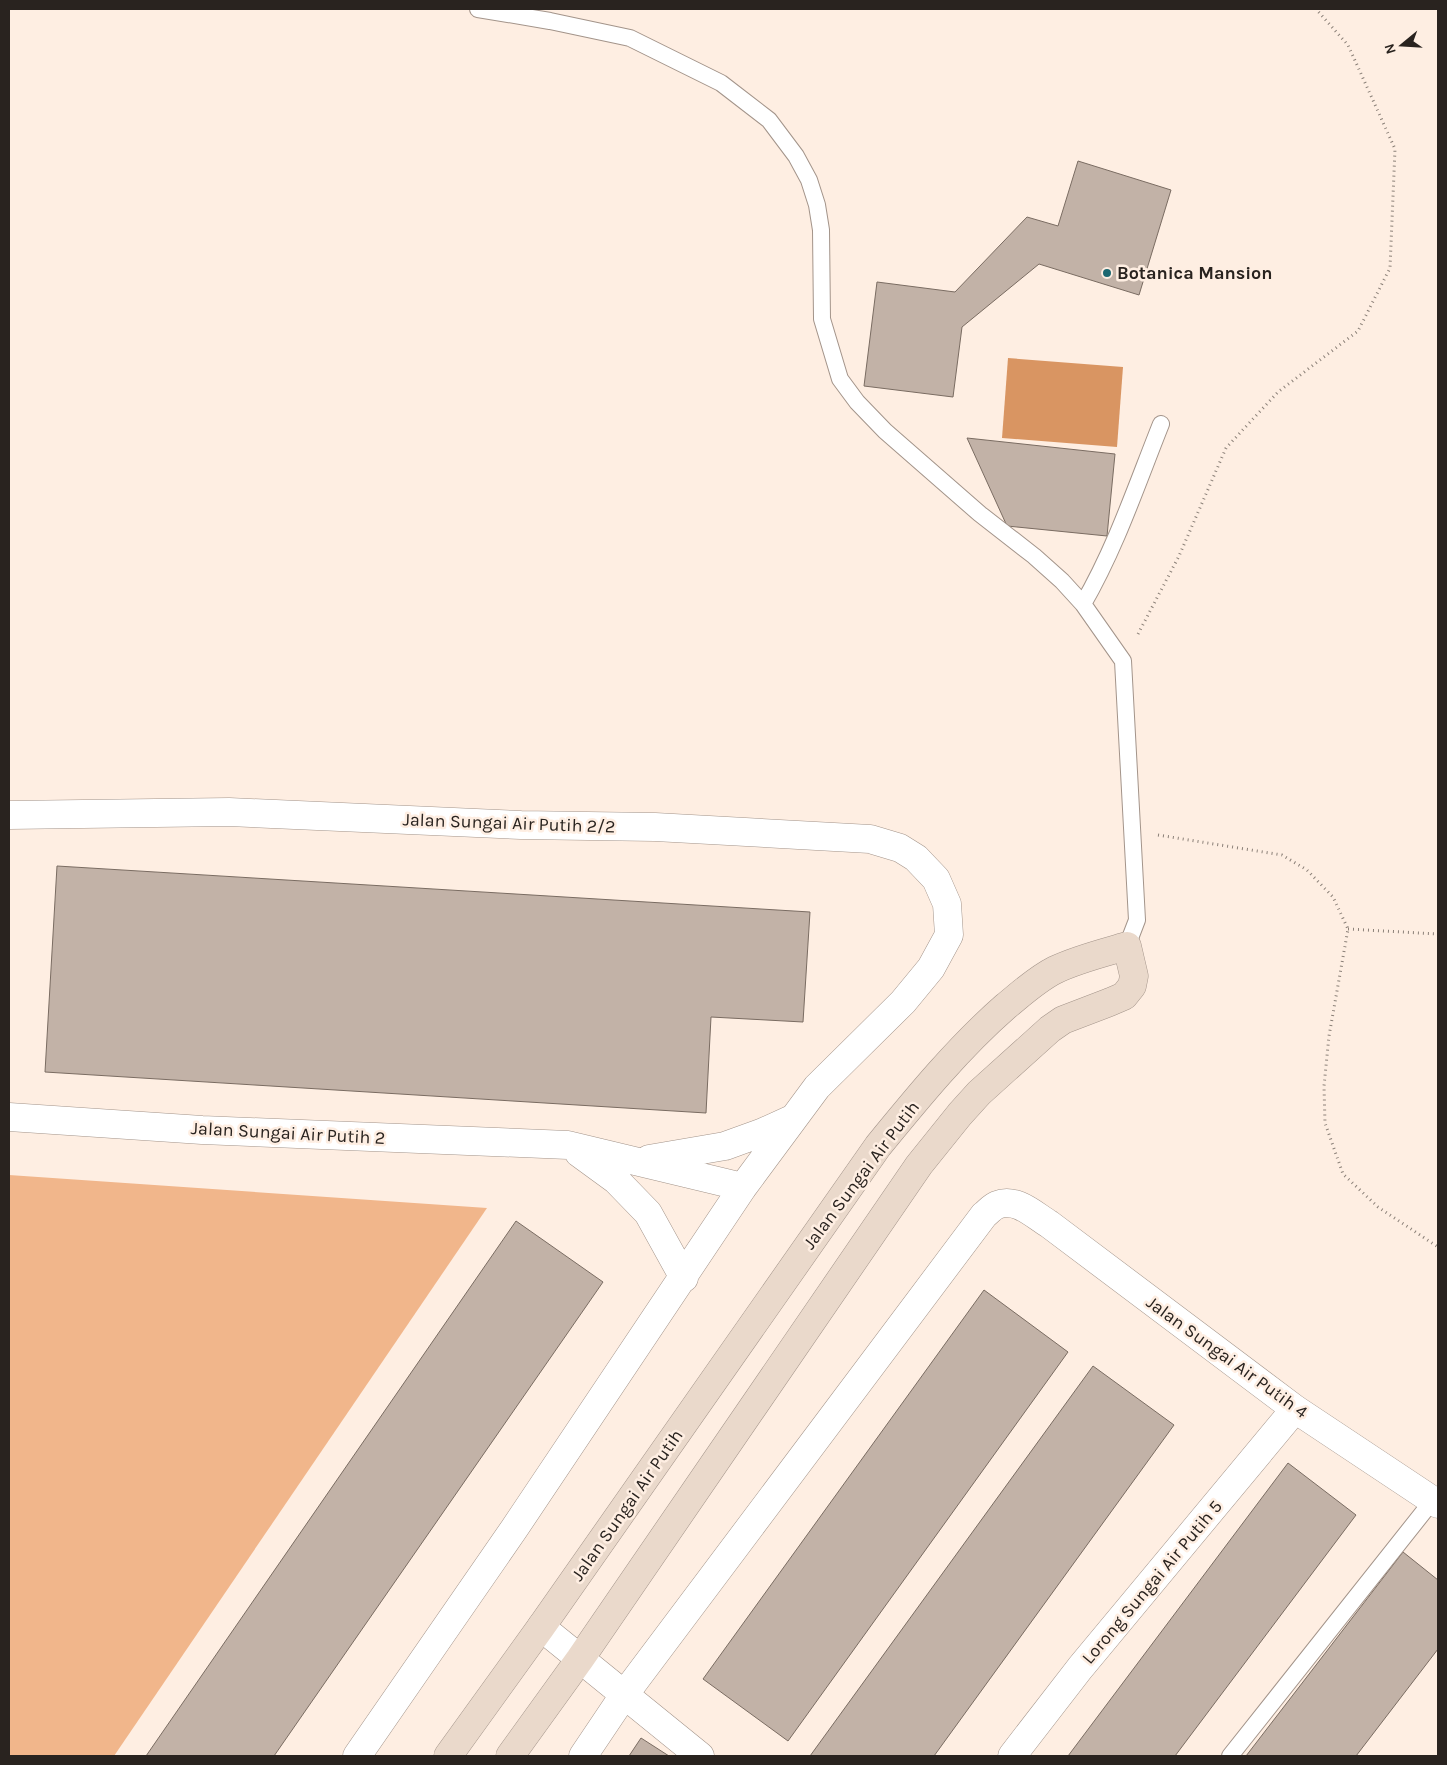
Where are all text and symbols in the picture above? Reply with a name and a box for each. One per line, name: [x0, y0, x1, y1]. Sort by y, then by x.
north arrow: [1377, 20, 1427, 70]
text: N: [1380, 41, 1400, 56]
place label: Botanica Mansion: [1117, 262, 1273, 284]
marker: Botanica Mansion: [1101, 267, 1113, 279]
street label: Jalan Sungai Air Putih 2/2: [402, 808, 616, 838]
street label: Jalan Sungai Air Putih: [798, 1097, 924, 1253]
street label: Jalan Sungai Air Putih 2: [190, 1117, 386, 1149]
street label: Jalan Sungai Air Putih 4: [1142, 1291, 1312, 1423]
street label: Jalan Sungai Air Putih: [566, 1425, 688, 1585]
street label: Lorong Sungai Air Putih 5: [1077, 1496, 1227, 1668]

